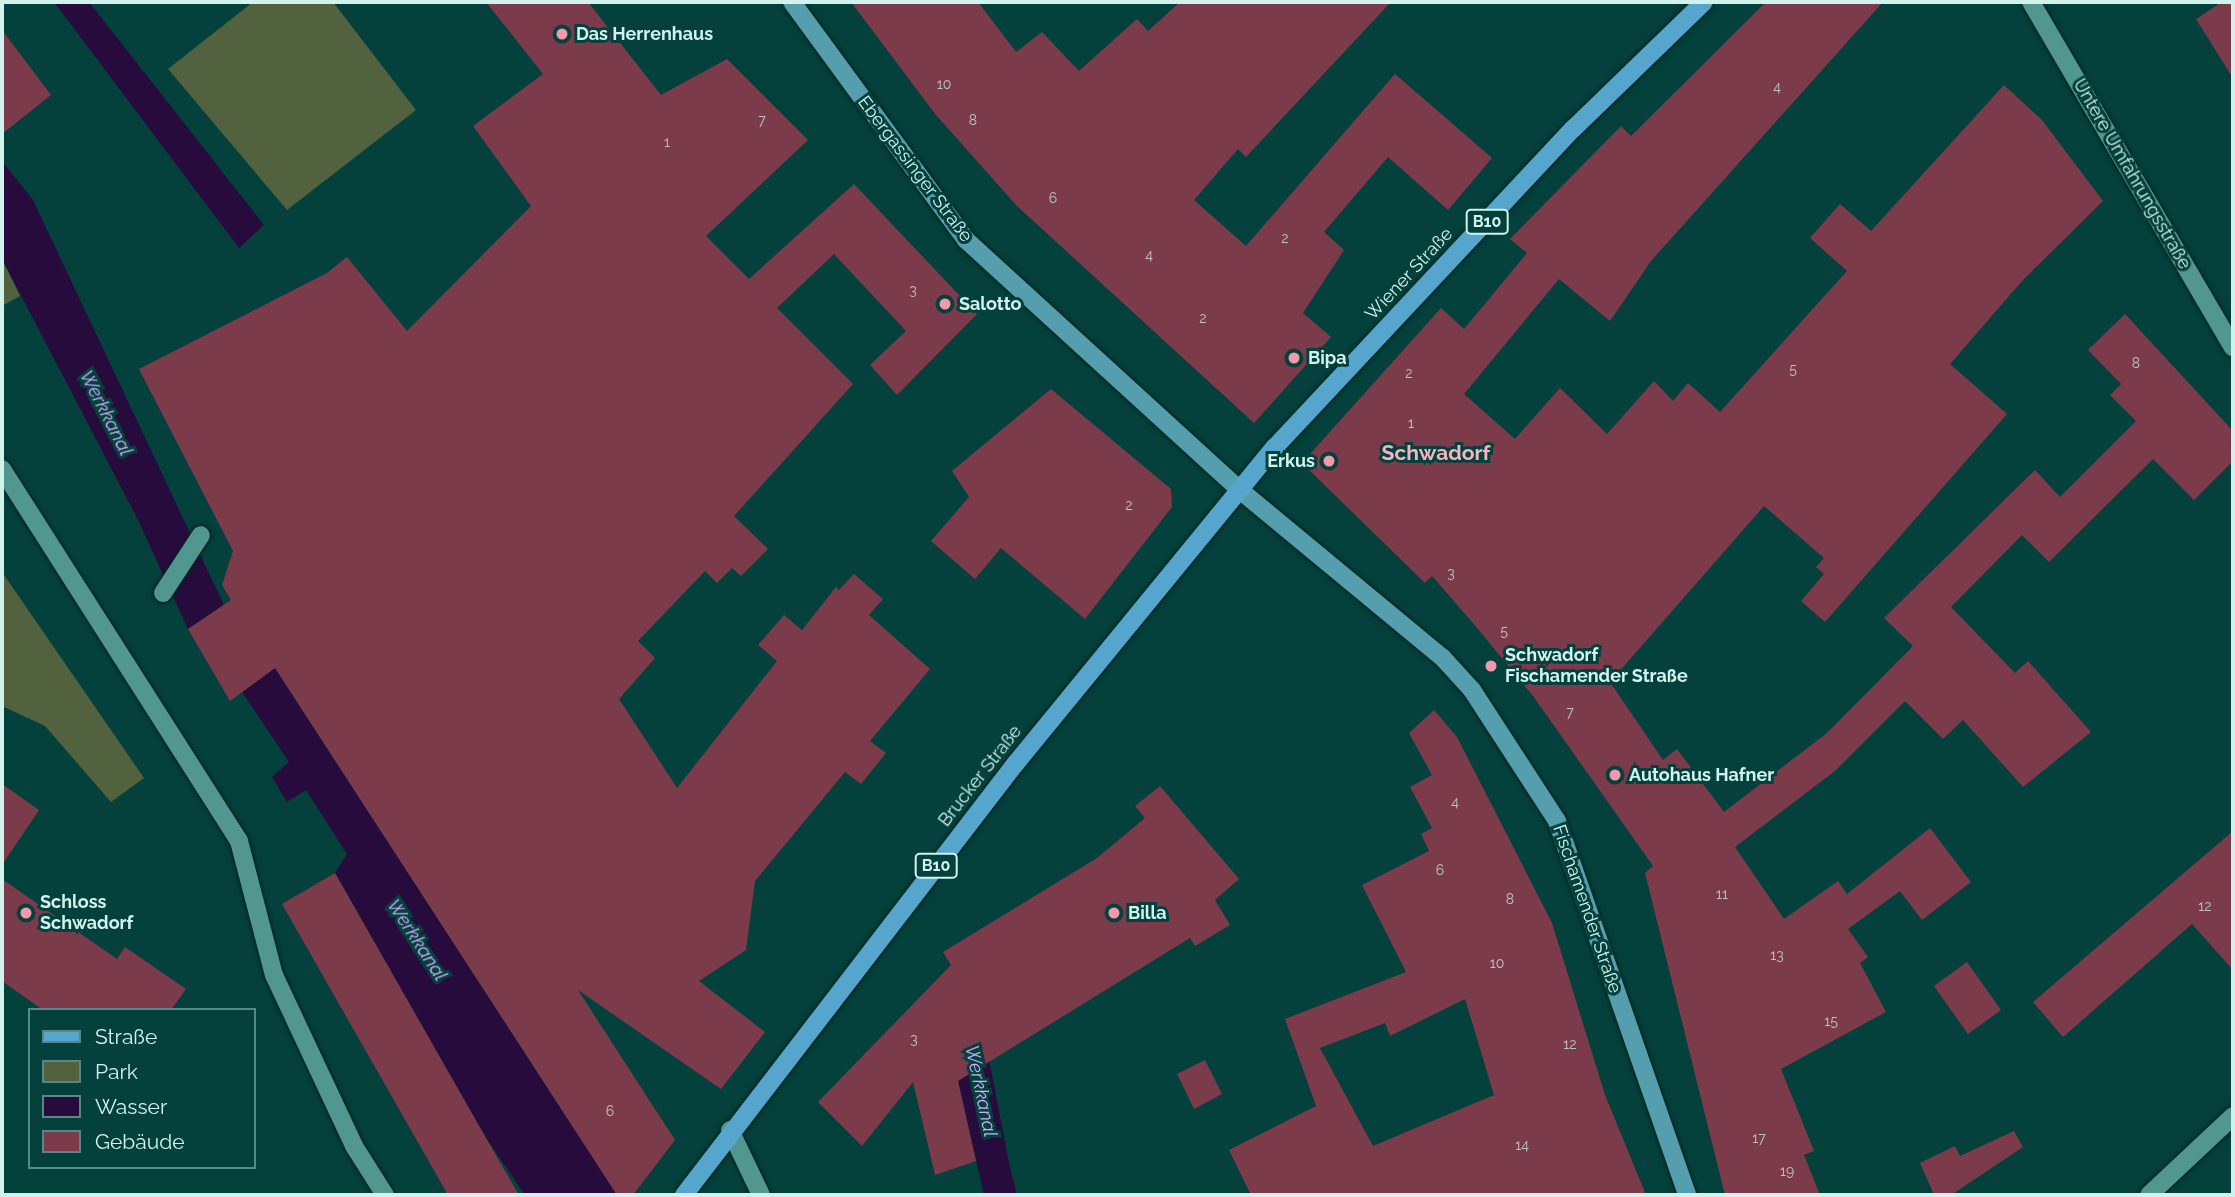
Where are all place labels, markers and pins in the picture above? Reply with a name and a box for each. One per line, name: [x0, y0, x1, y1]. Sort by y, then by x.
place label: Das Herrenhaus: [576, 23, 713, 45]
marker: Das Herrenhaus: [554, 26, 570, 42]
place label: Salotto: [959, 293, 1021, 315]
marker: Salotto: [937, 296, 953, 312]
place label: Bipa: [1308, 347, 1347, 369]
marker: Bipa: [1286, 350, 1302, 366]
place label: Erkus: [1267, 450, 1315, 472]
marker: Erkus: [1321, 453, 1337, 469]
place label: Schwadorf Fischamender Straße: [1505, 645, 1688, 688]
marker: Schwadorf Fischamender Straße: [1483, 658, 1499, 674]
place label: Autohaus Hafner: [1629, 764, 1774, 786]
marker: Autohaus Hafner: [1607, 767, 1623, 783]
place label: Schloss Schwadorf: [40, 892, 133, 934]
place label: Billa: [1128, 902, 1167, 924]
marker: Schloss Schwadorf: [18, 905, 34, 921]
marker: Billa: [1106, 905, 1122, 921]

